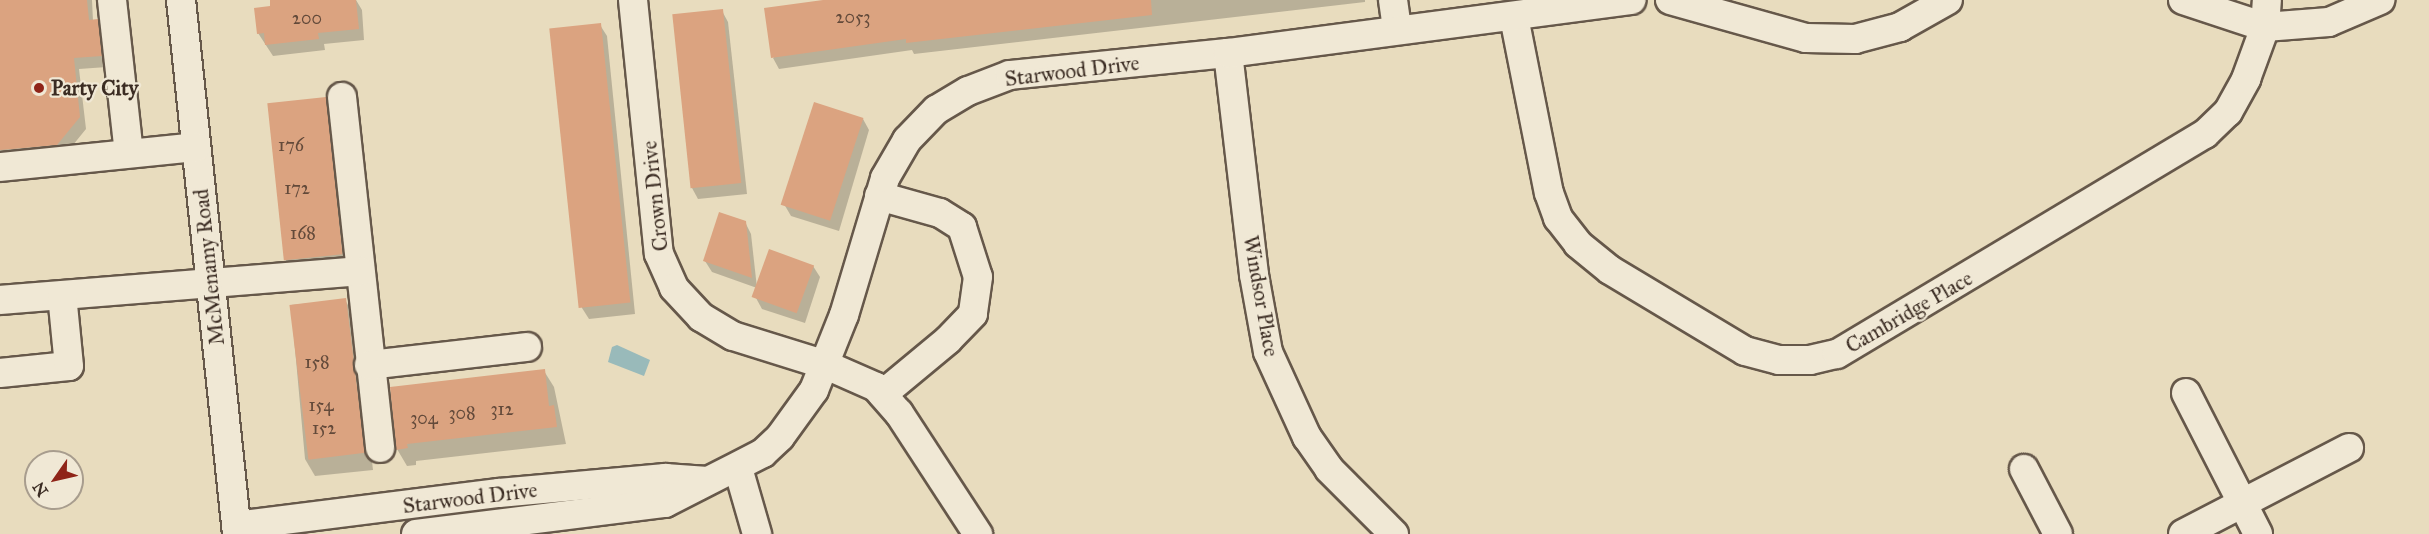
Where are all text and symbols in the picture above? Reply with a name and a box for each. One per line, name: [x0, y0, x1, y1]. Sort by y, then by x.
house number: 2053: [836, 6, 870, 28]
house number: 200: [292, 7, 322, 29]
street label: Starwood Drive: [1003, 50, 1141, 92]
place label: Party City: [51, 75, 138, 101]
marker: Party City: [32, 81, 46, 95]
house number: 176: [278, 134, 304, 156]
street label: Crown Drive: [637, 140, 673, 252]
house number: 172: [284, 177, 310, 199]
street label: McMenamy Road: [188, 188, 230, 346]
house number: 168: [290, 222, 316, 244]
street label: Windsor Place: [1238, 233, 1284, 359]
street label: Cambridge Place: [1841, 266, 1977, 358]
house number: 158: [305, 351, 329, 373]
house number: 154: [309, 394, 333, 416]
house number: 312: [490, 398, 514, 420]
house number: 308: [448, 402, 476, 424]
house number: 304: [410, 407, 438, 429]
house number: 152: [312, 417, 336, 439]
north arrow: [24, 450, 84, 510]
street label: Starwood Drive: [401, 477, 539, 519]
text: N: [29, 478, 52, 500]

